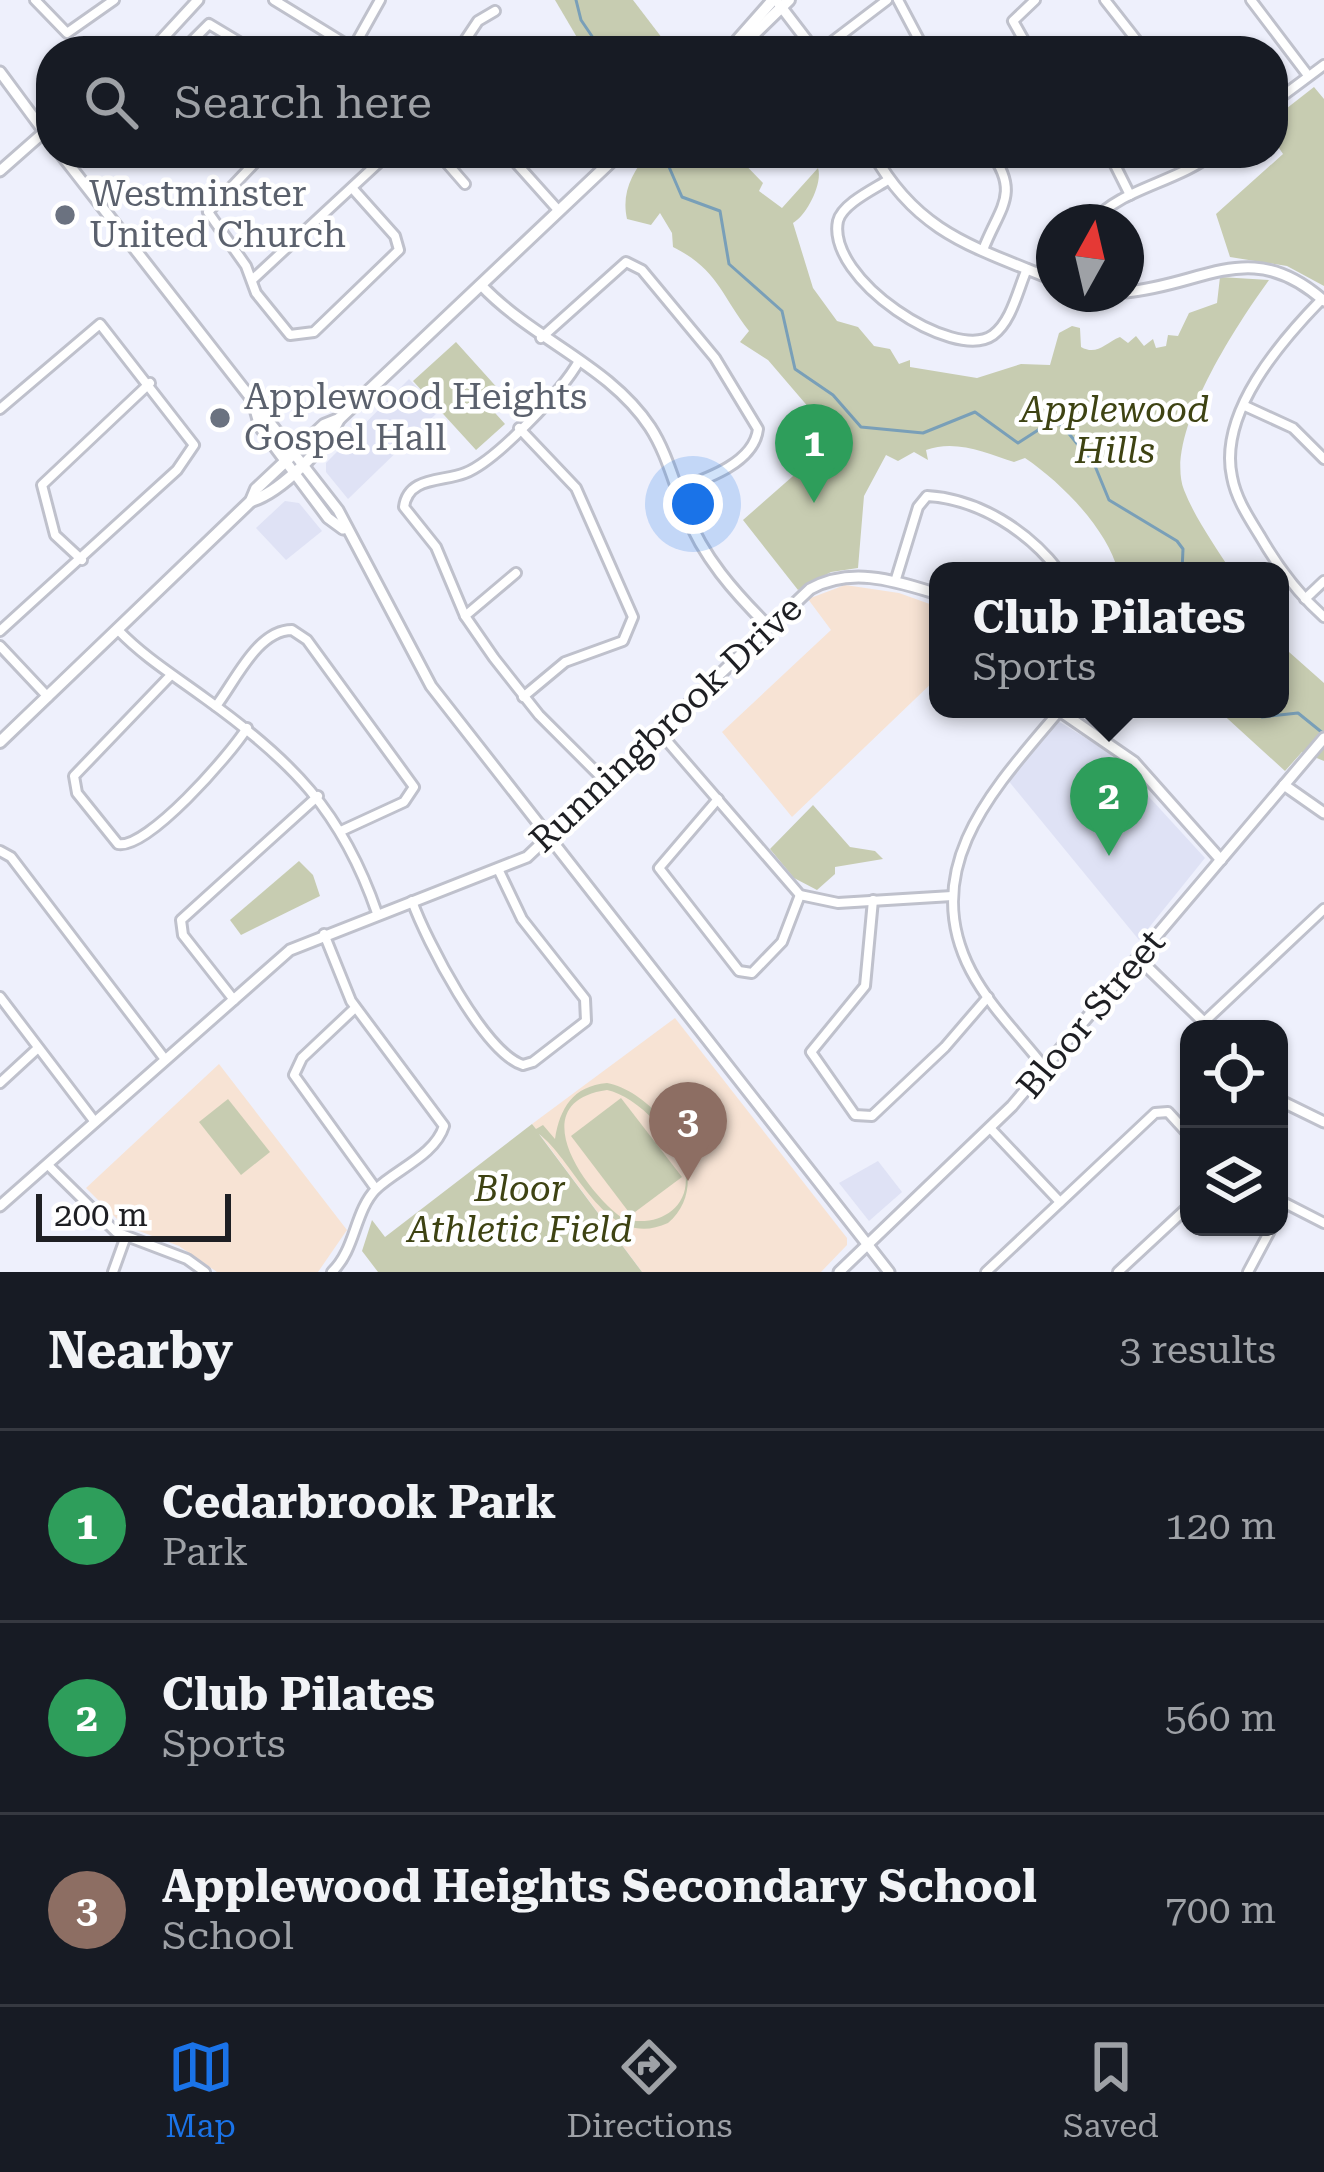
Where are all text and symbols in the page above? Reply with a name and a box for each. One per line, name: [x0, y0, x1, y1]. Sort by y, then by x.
search box: [36, 36, 1288, 168]
icon: search: [78, 69, 144, 135]
text: Search here: [174, 76, 432, 129]
place label: Westminster United Church: [89, 173, 346, 256]
marker: Westminster United Church: [52, 202, 78, 228]
north arrow: [1036, 204, 1144, 312]
place label: Applewood Heights Gospel Hall: [244, 376, 587, 459]
park label: Applewood Hills: [1019, 389, 1209, 472]
pin: 1: [775, 404, 853, 503]
marker: Applewood Heights Gospel Hall: [207, 405, 233, 431]
your location: [663, 474, 723, 534]
popup: [929, 562, 1289, 718]
street label: Runningbrook Drive: [521, 587, 811, 861]
text: Club Pilates: [973, 591, 1245, 644]
text: Sports: [973, 644, 1096, 690]
pin: 2: [1070, 757, 1148, 856]
street label: Bloor Street: [1009, 921, 1173, 1107]
map controls: [1180, 1020, 1288, 1236]
button: locate: [1180, 1020, 1288, 1128]
pin: 3: [649, 1082, 727, 1181]
button: layers: [1180, 1128, 1288, 1236]
park label: Bloor Athletic Field: [405, 1168, 633, 1251]
scale bar: [36, 1188, 231, 1241]
text: 200 m: [54, 1195, 148, 1234]
text: Nearby: [48, 1321, 233, 1380]
text: 3 results: [1119, 1327, 1276, 1373]
text: Cedarbrook Park: [162, 1476, 556, 1529]
text: 1: [76, 1503, 98, 1549]
text: 120 m: [1165, 1503, 1276, 1549]
text: Park: [162, 1529, 248, 1575]
text: Club Pilates: [162, 1668, 435, 1721]
text: 2: [76, 1695, 98, 1741]
text: 560 m: [1165, 1695, 1276, 1741]
text: Sports: [162, 1721, 285, 1767]
text: Applewood Heights Secondary School: [162, 1860, 1037, 1913]
text: 3: [76, 1887, 98, 1933]
text: 700 m: [1165, 1887, 1276, 1933]
text: School: [162, 1913, 294, 1959]
tab: Map: [165, 2034, 236, 2145]
tab: Directions: [566, 2034, 732, 2145]
tab: Saved: [1063, 2034, 1159, 2145]

